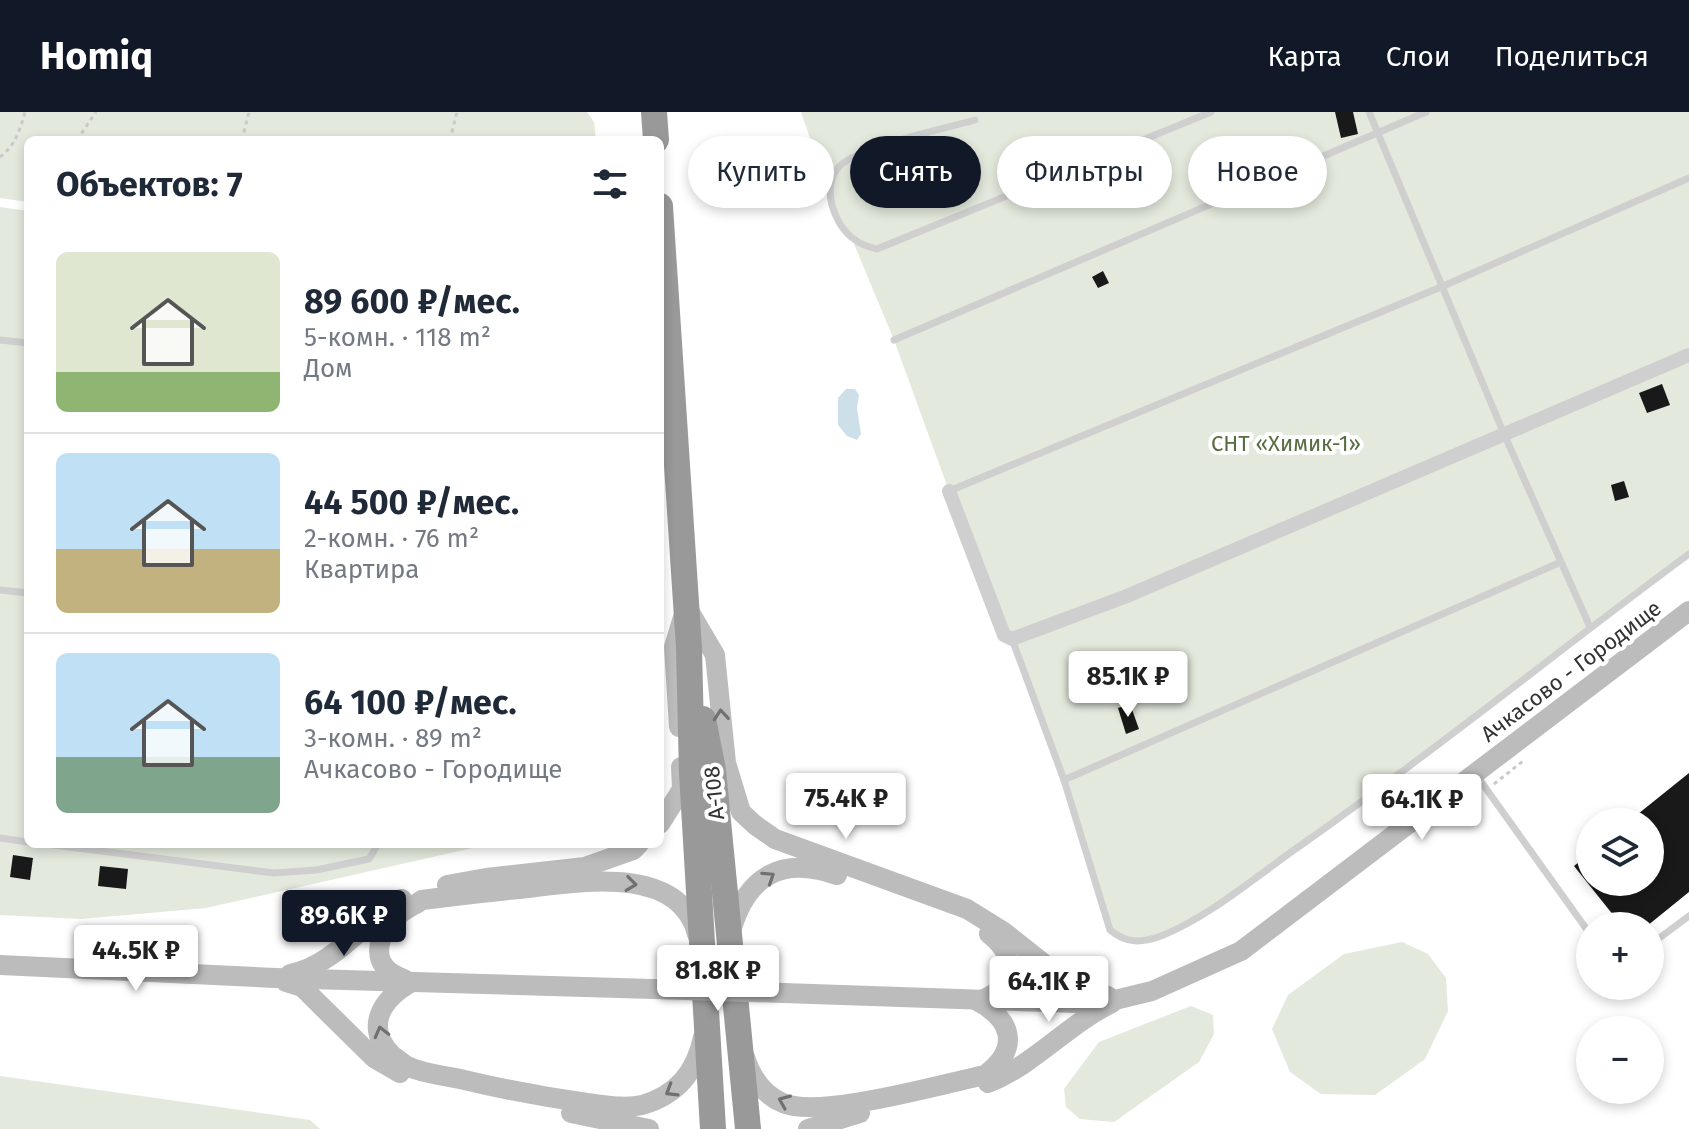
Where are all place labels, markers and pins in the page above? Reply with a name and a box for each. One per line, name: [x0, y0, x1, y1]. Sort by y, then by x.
pin: 85.1K ₽: [1054, 651, 1202, 719]
pin: 75.4K ₽: [772, 773, 920, 841]
pin: 64.1K ₽: [1348, 774, 1496, 842]
pin: 89.6K ₽: [270, 890, 418, 958]
pin: 44.5K ₽: [62, 925, 210, 993]
pin: 81.8K ₽: [644, 945, 792, 1013]
pin: 64.1K ₽: [975, 956, 1123, 1024]

